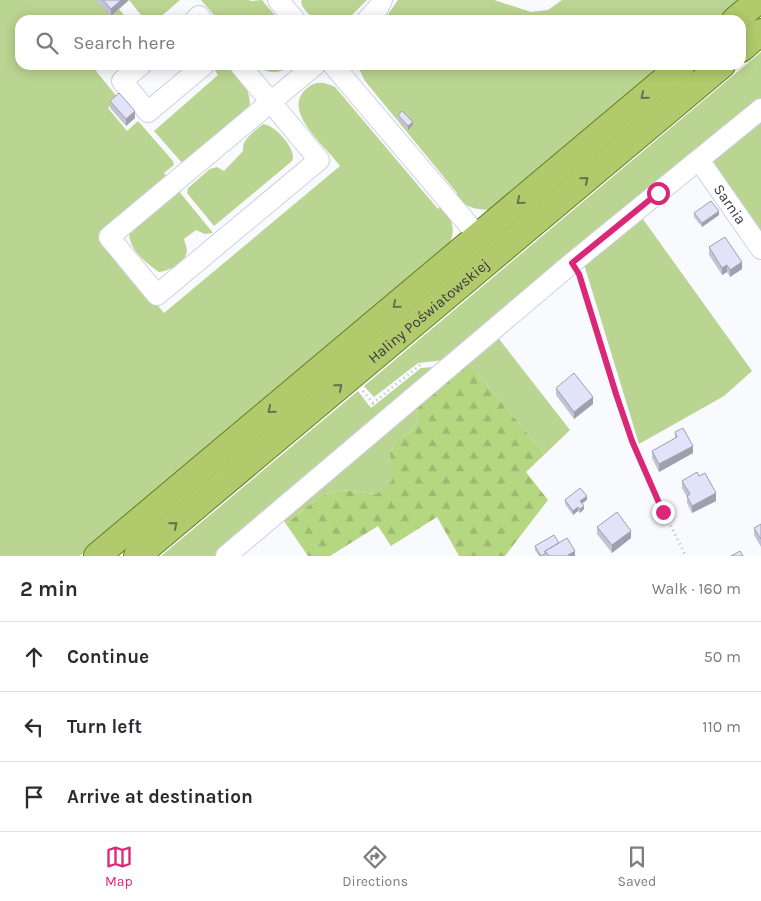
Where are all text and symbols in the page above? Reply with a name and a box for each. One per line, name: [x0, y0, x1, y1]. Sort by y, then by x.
search box: [15, 15, 746, 70]
icon: search: [33, 29, 61, 57]
text: Search here: [73, 32, 175, 54]
one-way arrow: [641, 91, 650, 100]
one-way arrow: [579, 177, 588, 186]
street label: Sarnia: [710, 181, 750, 228]
route start: [647, 182, 670, 205]
one-way arrow: [517, 195, 526, 204]
street label: Haliny Poświatowskiej: [365, 255, 493, 367]
one-way arrow: [392, 300, 401, 309]
one-way arrow: [333, 384, 342, 393]
one-way arrow: [268, 404, 277, 412]
route end: [652, 501, 675, 524]
one-way arrow: [169, 522, 178, 531]
text: 2 min: [20, 577, 78, 601]
text: Walk · 160 m: [652, 579, 741, 598]
icon: ahead: [20, 643, 48, 671]
text: Continue: [67, 646, 149, 668]
text: 50 m: [704, 647, 741, 666]
icon: left: [20, 713, 48, 741]
text: Turn left: [67, 716, 142, 738]
text: 110 m: [702, 717, 741, 736]
icon: arrive: [20, 783, 48, 811]
text: Arrive at destination: [67, 786, 253, 808]
tab: Map: [105, 843, 133, 890]
tab: Directions: [342, 843, 408, 890]
tab: Saved: [618, 843, 656, 890]

